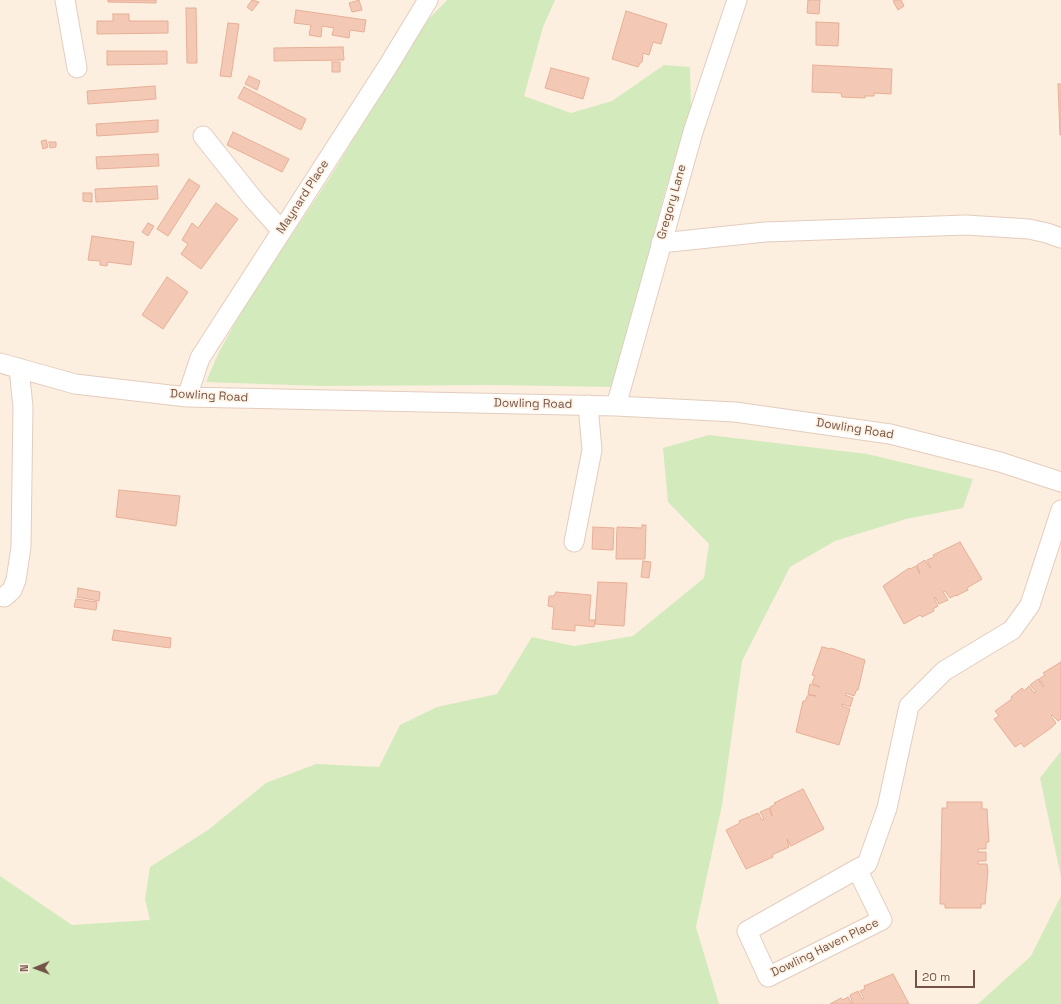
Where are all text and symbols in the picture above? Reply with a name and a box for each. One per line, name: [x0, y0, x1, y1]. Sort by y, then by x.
street label: Maynard Place: [274, 157, 332, 237]
street label: Gregory Lane: [654, 163, 690, 241]
street label: Dowling Road: [170, 387, 248, 405]
street label: Dowling Road: [494, 396, 572, 412]
street label: Dowling Road: [815, 416, 895, 442]
street label: Dowling Haven Place: [769, 916, 881, 980]
north arrow: [16, 948, 56, 988]
scale bar: [917, 962, 977, 988]
text: N: [17, 964, 31, 972]
text: 20 m: [922, 969, 950, 985]

